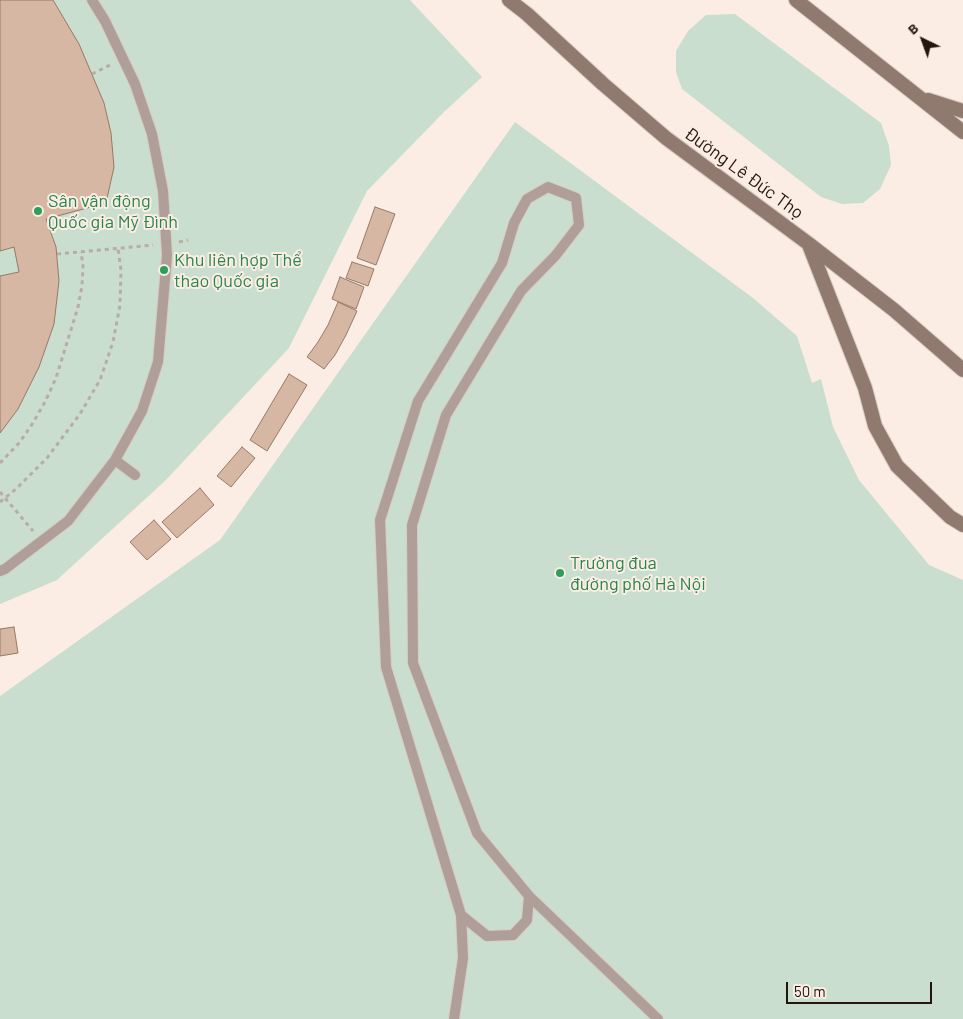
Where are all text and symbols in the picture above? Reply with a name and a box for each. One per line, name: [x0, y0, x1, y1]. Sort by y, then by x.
north arrow: [898, 15, 948, 65]
text: B: [904, 19, 922, 38]
street label: Đường Lê Đức Thọ: [680, 123, 808, 223]
place label: Sân vận động Quốc gia Mỹ Đình: [48, 190, 178, 232]
marker: Sân vận động Quốc gia Mỹ Đình: [32, 205, 44, 217]
place label: Khu liên hợp Thể thao Quốc gia: [174, 249, 302, 292]
marker: Khu liên hợp Thể thao Quốc gia: [158, 264, 170, 276]
place label: Trường đua đường phố Hà Nội: [570, 552, 706, 594]
marker: Trường đua đường phố Hà Nội: [554, 567, 566, 579]
scale bar: [788, 972, 934, 1004]
text: 50 m: [794, 982, 826, 1000]

